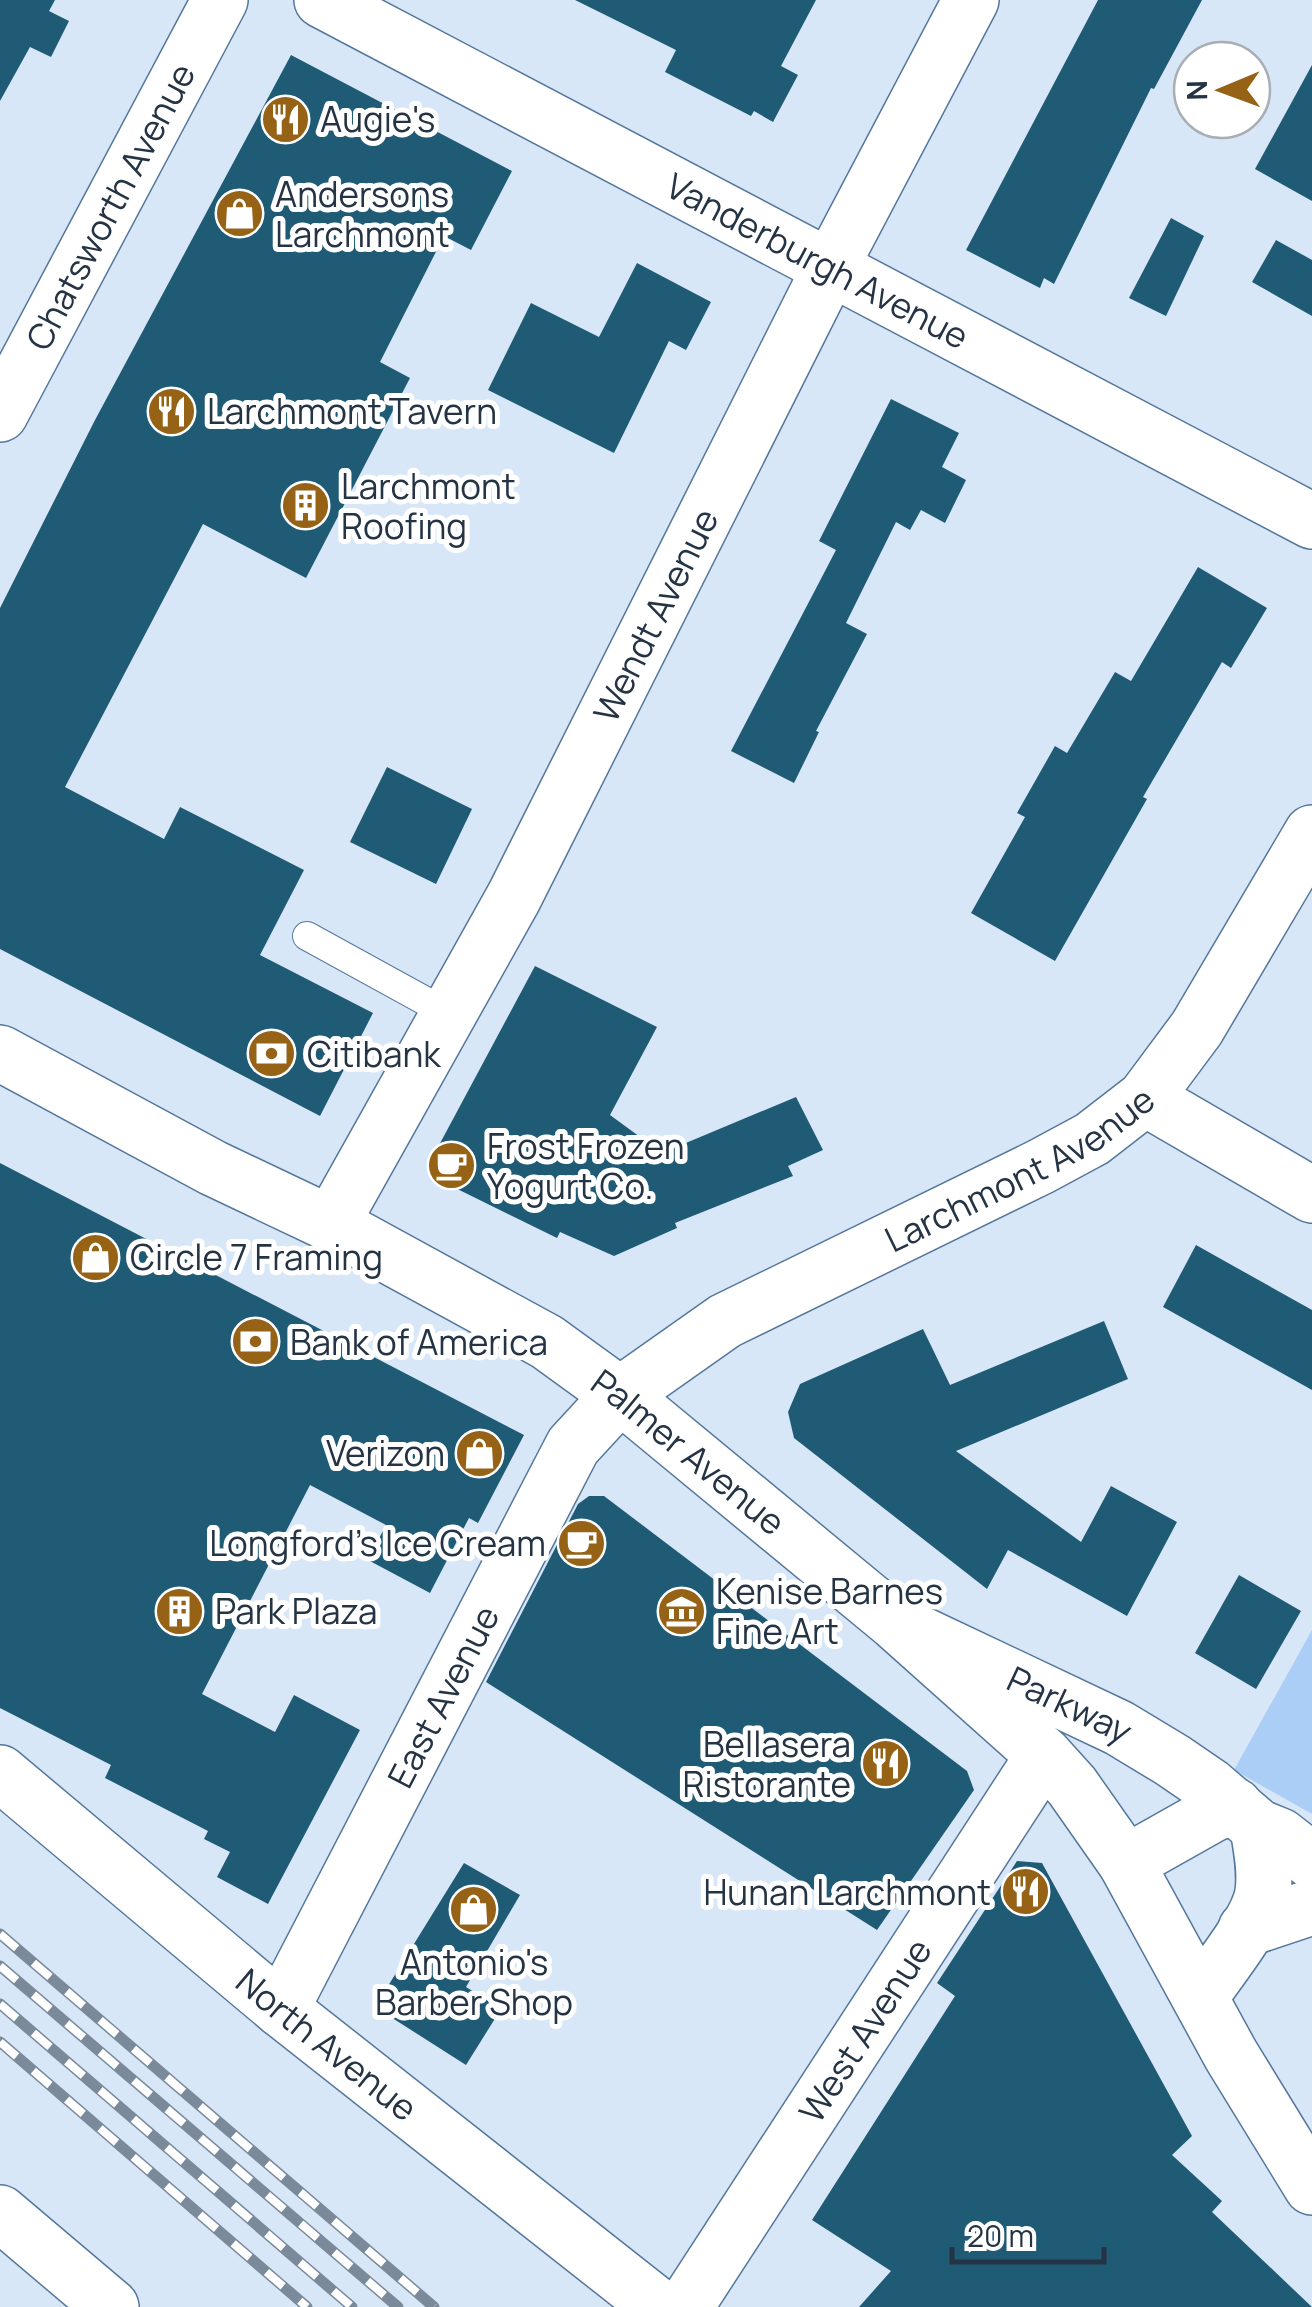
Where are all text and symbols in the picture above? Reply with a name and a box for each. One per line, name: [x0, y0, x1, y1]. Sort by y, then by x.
north arrow: [1172, 40, 1272, 140]
street label: Chatsworth Avenue: [14, 55, 206, 358]
text: N: [1177, 80, 1215, 101]
restaurant icon: Augie's: [259, 93, 311, 145]
place label: Augie's: [320, 95, 435, 143]
street label: Vanderburgh Avenue: [658, 161, 977, 360]
place label: Andersons Larchmont: [275, 170, 450, 258]
shop icon: Andersons Larchmont: [214, 188, 266, 240]
restaurant icon: Larchmont Tavern: [146, 385, 198, 437]
place label: Larchmont Tavern: [207, 387, 497, 435]
place label: Larchmont Roofing: [341, 462, 516, 550]
building icon: Larchmont Roofing: [280, 480, 332, 532]
street label: Wendt Avenue: [582, 500, 729, 730]
bank icon: Citibank: [246, 1028, 298, 1080]
place label: Citibank: [307, 1030, 442, 1078]
street label: Larchmont Avenue: [877, 1076, 1164, 1263]
place label: Frost Frozen Yogurt Co.: [487, 1122, 685, 1210]
cafe icon: Frost Frozen Yogurt Co.: [426, 1140, 478, 1192]
shop icon: Circle 7 Framing: [69, 1231, 121, 1283]
place label: Circle 7 Framing: [130, 1233, 383, 1281]
bank icon: Bank of America: [229, 1316, 281, 1368]
place label: Bank of America: [290, 1318, 548, 1366]
street label: Palmer Avenue: [582, 1358, 795, 1546]
shop icon: Verizon: [454, 1427, 506, 1479]
place label: Verizon: [326, 1429, 445, 1477]
cafe icon: Longford's Ice Cream: [555, 1517, 607, 1569]
place label: Longford's Ice Cream: [209, 1519, 546, 1567]
place label: Kenise Barnes Fine Art: [716, 1567, 943, 1655]
building icon: Park Plaza: [154, 1585, 206, 1637]
museum icon: Kenise Barnes Fine Art: [655, 1585, 707, 1637]
place label: Park Plaza: [215, 1587, 377, 1635]
street label: East Avenue: [376, 1597, 510, 1796]
street label: Parkway: [1000, 1655, 1141, 1755]
place label: Bellasera Ristorante: [682, 1720, 851, 1808]
restaurant icon: Bellasera Ristorante: [860, 1738, 912, 1790]
restaurant icon: Hunan Larchmont: [1000, 1866, 1052, 1918]
place label: Hunan Larchmont: [703, 1868, 991, 1916]
shop icon: Antonio's Barber Shop: [448, 1884, 500, 1936]
street label: West Avenue: [787, 1929, 942, 2132]
place label: Antonio's Barber Shop: [375, 1938, 573, 2026]
street label: North Avenue: [226, 1958, 427, 2132]
scale bar: [952, 2202, 1104, 2264]
text: 20 m: [967, 2215, 1034, 2256]

